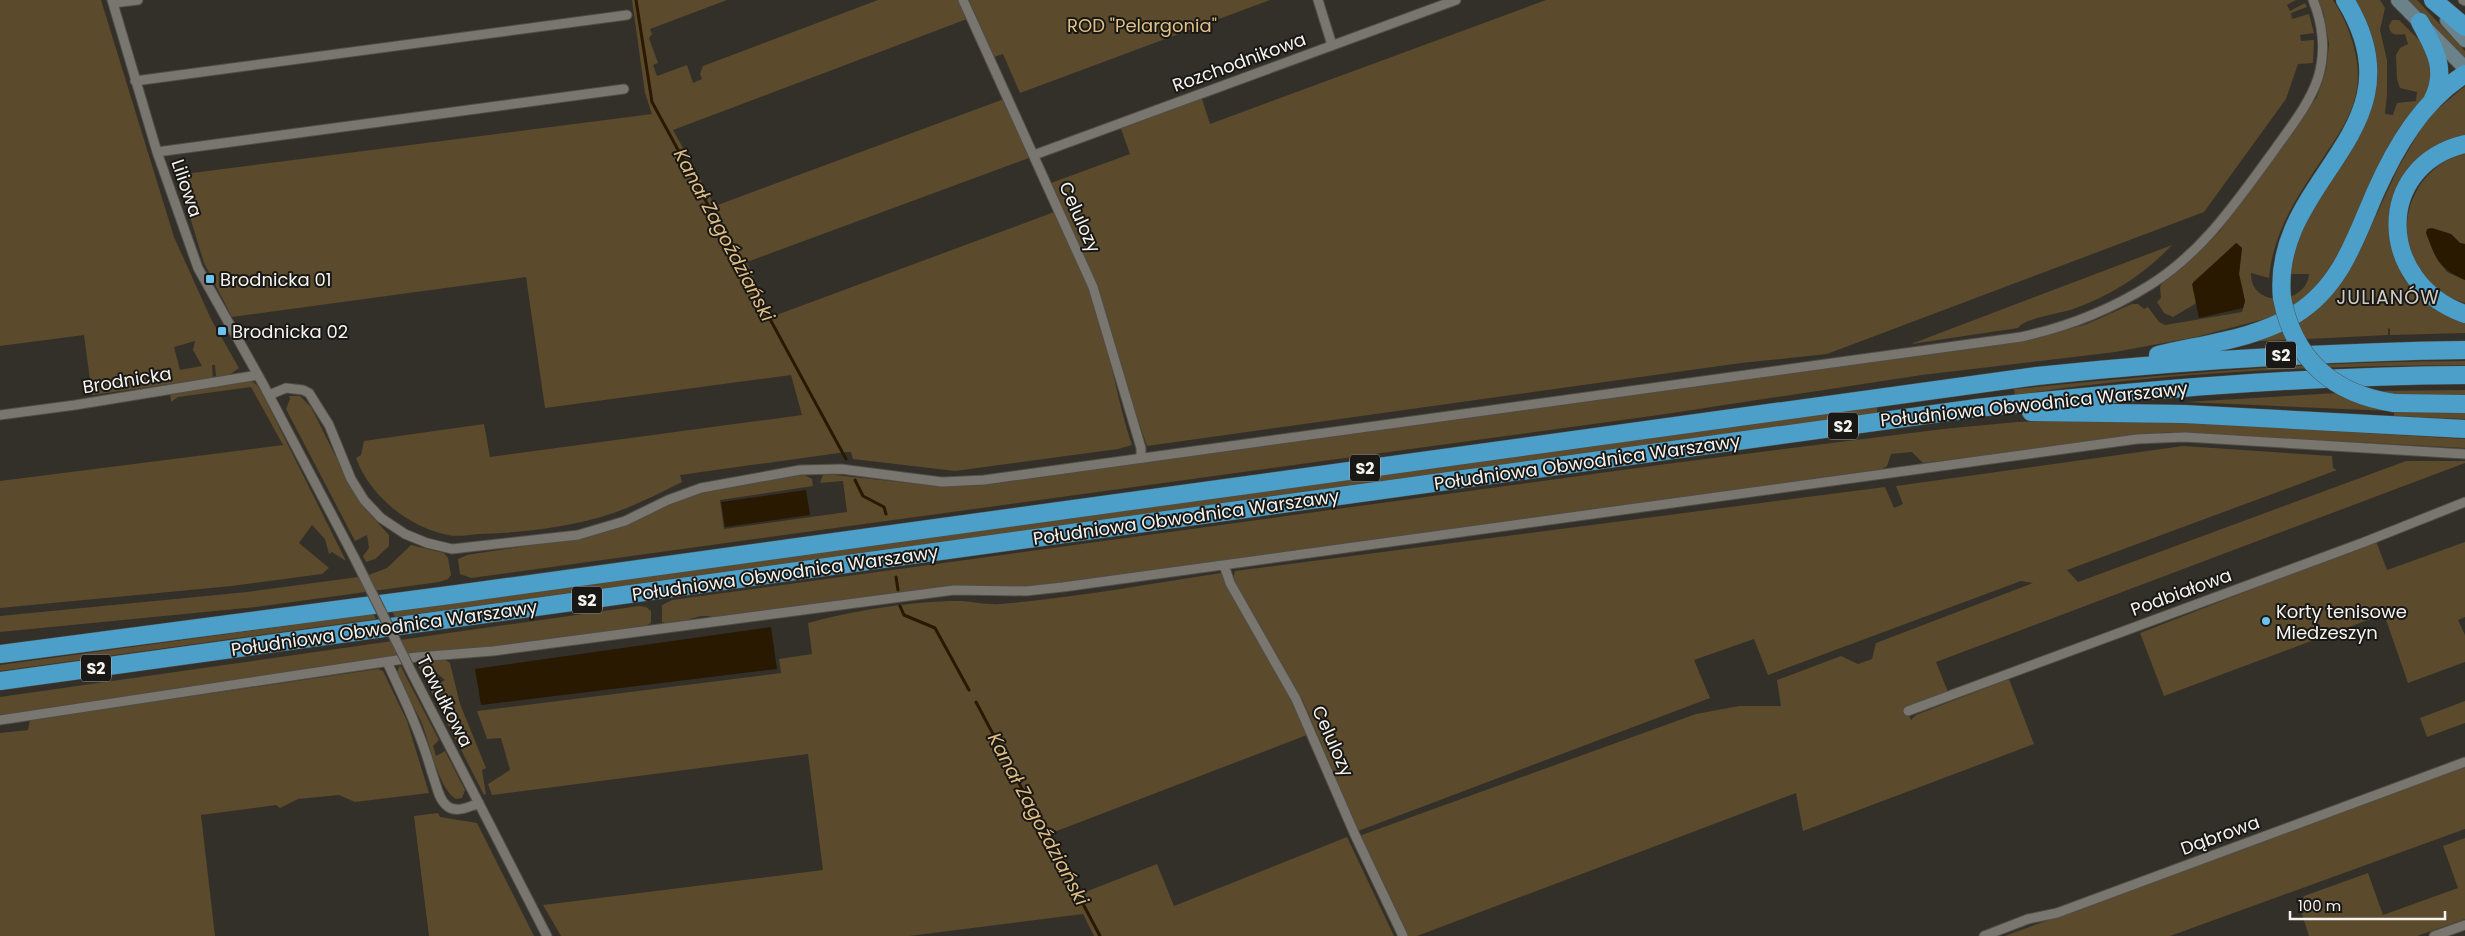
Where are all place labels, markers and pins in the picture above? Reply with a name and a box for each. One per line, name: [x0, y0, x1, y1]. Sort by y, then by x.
place label: Brodnicka 01: [220, 267, 332, 292]
marker: Brodnicka 01: [204, 273, 216, 285]
place label: Brodnicka 02: [232, 319, 348, 344]
marker: Brodnicka 02: [216, 325, 228, 337]
place label: Korty tenisowe Miedzeszyn: [2276, 599, 2407, 645]
marker: Korty tenisowe Miedzeszyn: [2260, 615, 2272, 627]

